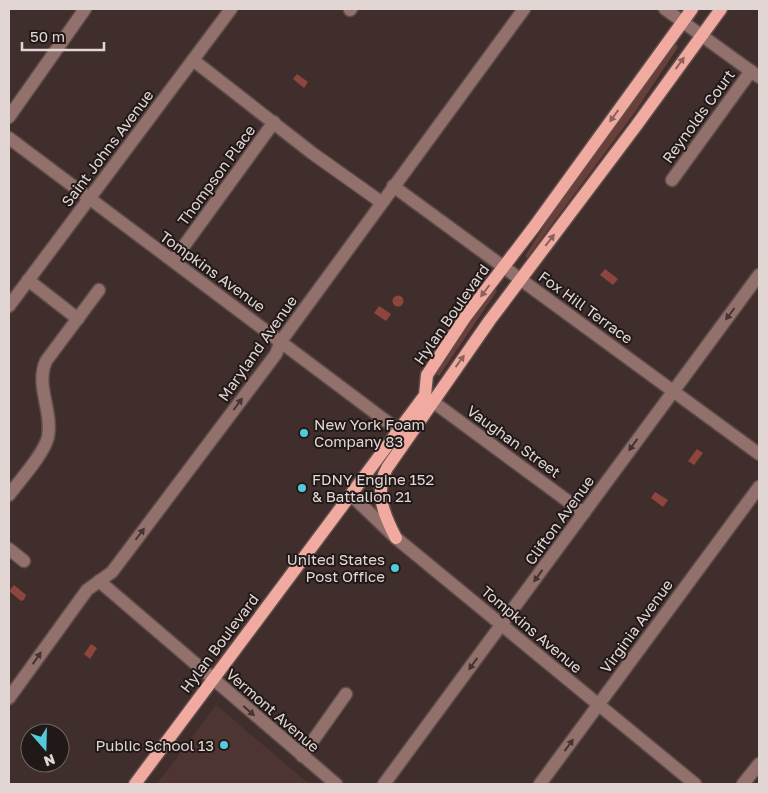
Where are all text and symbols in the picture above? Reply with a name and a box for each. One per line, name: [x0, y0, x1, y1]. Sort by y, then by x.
scale bar: [22, 20, 105, 52]
text: 50 m: [30, 27, 65, 45]
one-way arrow: [675, 56, 685, 70]
street label: Reynolds Court: [658, 66, 738, 166]
street label: Saint Johns Avenue: [57, 86, 157, 210]
one-way arrow: [609, 109, 619, 123]
street label: Thompson Place: [173, 121, 259, 229]
street label: Tompkins Avenue: [157, 227, 269, 315]
one-way arrow: [545, 234, 556, 247]
street label: Hylan Boulevard: [410, 260, 492, 368]
street label: Fox Hill Terrace: [535, 267, 637, 347]
one-way arrow: [479, 285, 490, 298]
street label: Maryland Avenue: [214, 292, 300, 404]
one-way arrow: [725, 307, 735, 321]
one-way arrow: [455, 354, 465, 368]
one-way arrow: [233, 397, 243, 411]
street label: Vaughan Street: [464, 401, 564, 481]
place label: New York Foam Company 83: [314, 415, 425, 450]
marker: New York Foam Company 83: [298, 427, 310, 439]
one-way arrow: [628, 438, 639, 451]
place label: FDNY Engine 152 & Battalion 21: [312, 470, 434, 505]
street label: Clifton Avenue: [521, 472, 597, 568]
marker: FDNY Engine 152 & Battalion 21: [296, 482, 308, 494]
one-way arrow: [135, 528, 146, 541]
place label: United States Post Office: [287, 550, 385, 585]
marker: United States Post Office: [389, 562, 401, 574]
one-way arrow: [532, 569, 543, 582]
street label: Virginia Avenue: [596, 575, 676, 676]
street label: Tompkins Avenue: [478, 582, 586, 677]
street label: Hylan Boulevard: [176, 590, 262, 696]
one-way arrow: [32, 651, 42, 665]
one-way arrow: [468, 657, 478, 671]
street label: Vermont Avenue: [223, 665, 324, 756]
one-way arrow: [242, 705, 255, 716]
north arrow: [20, 723, 70, 773]
place label: Public School 13: [96, 736, 214, 754]
one-way arrow: [564, 738, 574, 752]
marker: Public School 13: [218, 739, 230, 751]
text: N: [42, 751, 58, 770]

